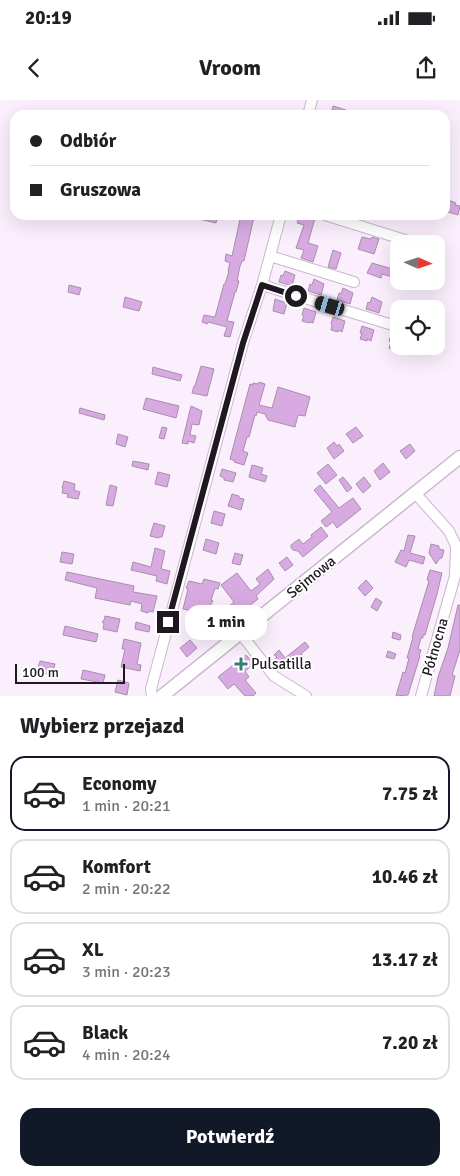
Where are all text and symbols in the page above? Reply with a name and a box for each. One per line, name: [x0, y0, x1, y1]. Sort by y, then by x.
text: 20:19: [25, 6, 72, 30]
icon: back: [20, 54, 48, 82]
text: Vroom: [199, 54, 261, 81]
icon: share: [412, 54, 440, 82]
text: Odbiór: [60, 129, 116, 153]
text: Gruszowa: [60, 178, 141, 202]
north arrow: [390, 235, 445, 290]
map controls: [390, 235, 445, 355]
route start: [285, 285, 307, 307]
car: [313, 294, 346, 318]
button: locate: [390, 300, 445, 355]
street label: Sejmowa: [283, 552, 339, 602]
callout: 1 min: [186, 604, 268, 640]
route end: [157, 611, 179, 633]
text: 1 min: [207, 612, 245, 632]
street label: Północna: [418, 616, 452, 678]
place label: Pulsatilla: [251, 655, 312, 673]
marker: Pulsatilla: [235, 658, 247, 670]
scale bar: [15, 661, 125, 684]
text: 100 m: [22, 664, 59, 681]
text: Wybierz przejazd: [20, 712, 184, 739]
icon: car: [22, 771, 67, 816]
text: Economy: [82, 772, 156, 796]
text: 7.75 zł: [382, 782, 438, 806]
text: 1 min · 20:21: [82, 796, 171, 816]
icon: car: [22, 854, 67, 899]
text: Komfort: [82, 855, 151, 879]
text: 10.46 zł: [372, 865, 438, 889]
text: 2 min · 20:22: [82, 879, 171, 899]
icon: car: [22, 937, 67, 982]
text: XL: [82, 938, 104, 962]
text: 13.17 zł: [372, 948, 438, 972]
text: 3 min · 20:23: [82, 962, 171, 982]
icon: car: [22, 1020, 67, 1065]
text: Black: [82, 1021, 128, 1045]
text: 7.20 zł: [382, 1031, 438, 1055]
text: 4 min · 20:24: [82, 1045, 171, 1065]
button: Potwierdź: [20, 1108, 440, 1166]

